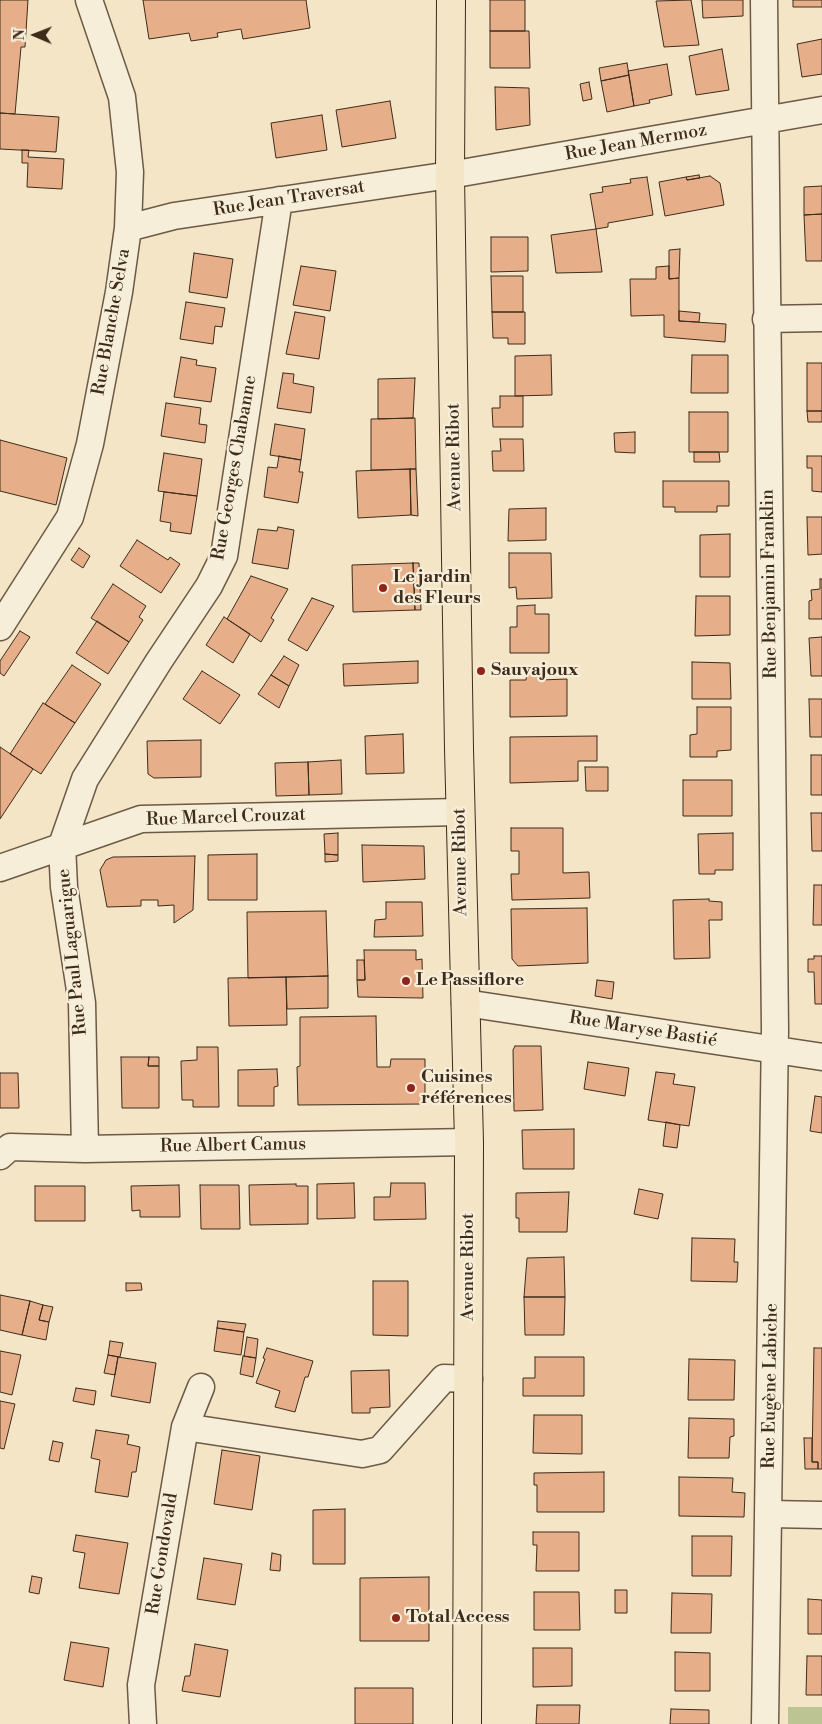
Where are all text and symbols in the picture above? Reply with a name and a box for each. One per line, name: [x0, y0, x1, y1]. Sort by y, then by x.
north arrow: [10, 10, 60, 60]
text: N: [11, 29, 29, 40]
street label: Rue Jean Mermoz: [563, 120, 709, 166]
street label: Rue Jean Traversat: [212, 176, 366, 222]
street label: Rue Blanche Selva: [88, 247, 136, 397]
street label: Rue Georges Chabanne: [208, 374, 262, 562]
street label: Avenue Ribot: [443, 403, 467, 511]
street label: Rue Benjamin Franklin: [758, 489, 782, 679]
place label: Le jardin des Fleurs: [393, 567, 481, 610]
marker: Le jardin des Fleurs: [377, 582, 389, 594]
place label: Sauvajoux: [491, 660, 578, 682]
marker: Sauvajoux: [475, 665, 487, 677]
street label: Rue Marcel Crouzat: [146, 804, 306, 832]
street label: Avenue Ribot: [449, 808, 473, 916]
street label: Rue Paul Laguarigue: [53, 867, 93, 1037]
place label: Le Passiflore: [416, 970, 524, 992]
marker: Le Passiflore: [400, 975, 412, 987]
street label: Rue Maryse Bastié: [567, 1008, 719, 1052]
place label: Cuisines références: [421, 1067, 512, 1110]
marker: Cuisines références: [405, 1082, 417, 1094]
street label: Rue Albert Camus: [160, 1134, 306, 1158]
street label: Avenue Ribot: [458, 1213, 480, 1321]
street label: Rue Eugène Labiche: [759, 1303, 783, 1469]
street label: Rue Gondovald: [143, 1491, 183, 1617]
place label: Total Access: [406, 1607, 510, 1629]
marker: Total Access: [390, 1612, 402, 1624]

